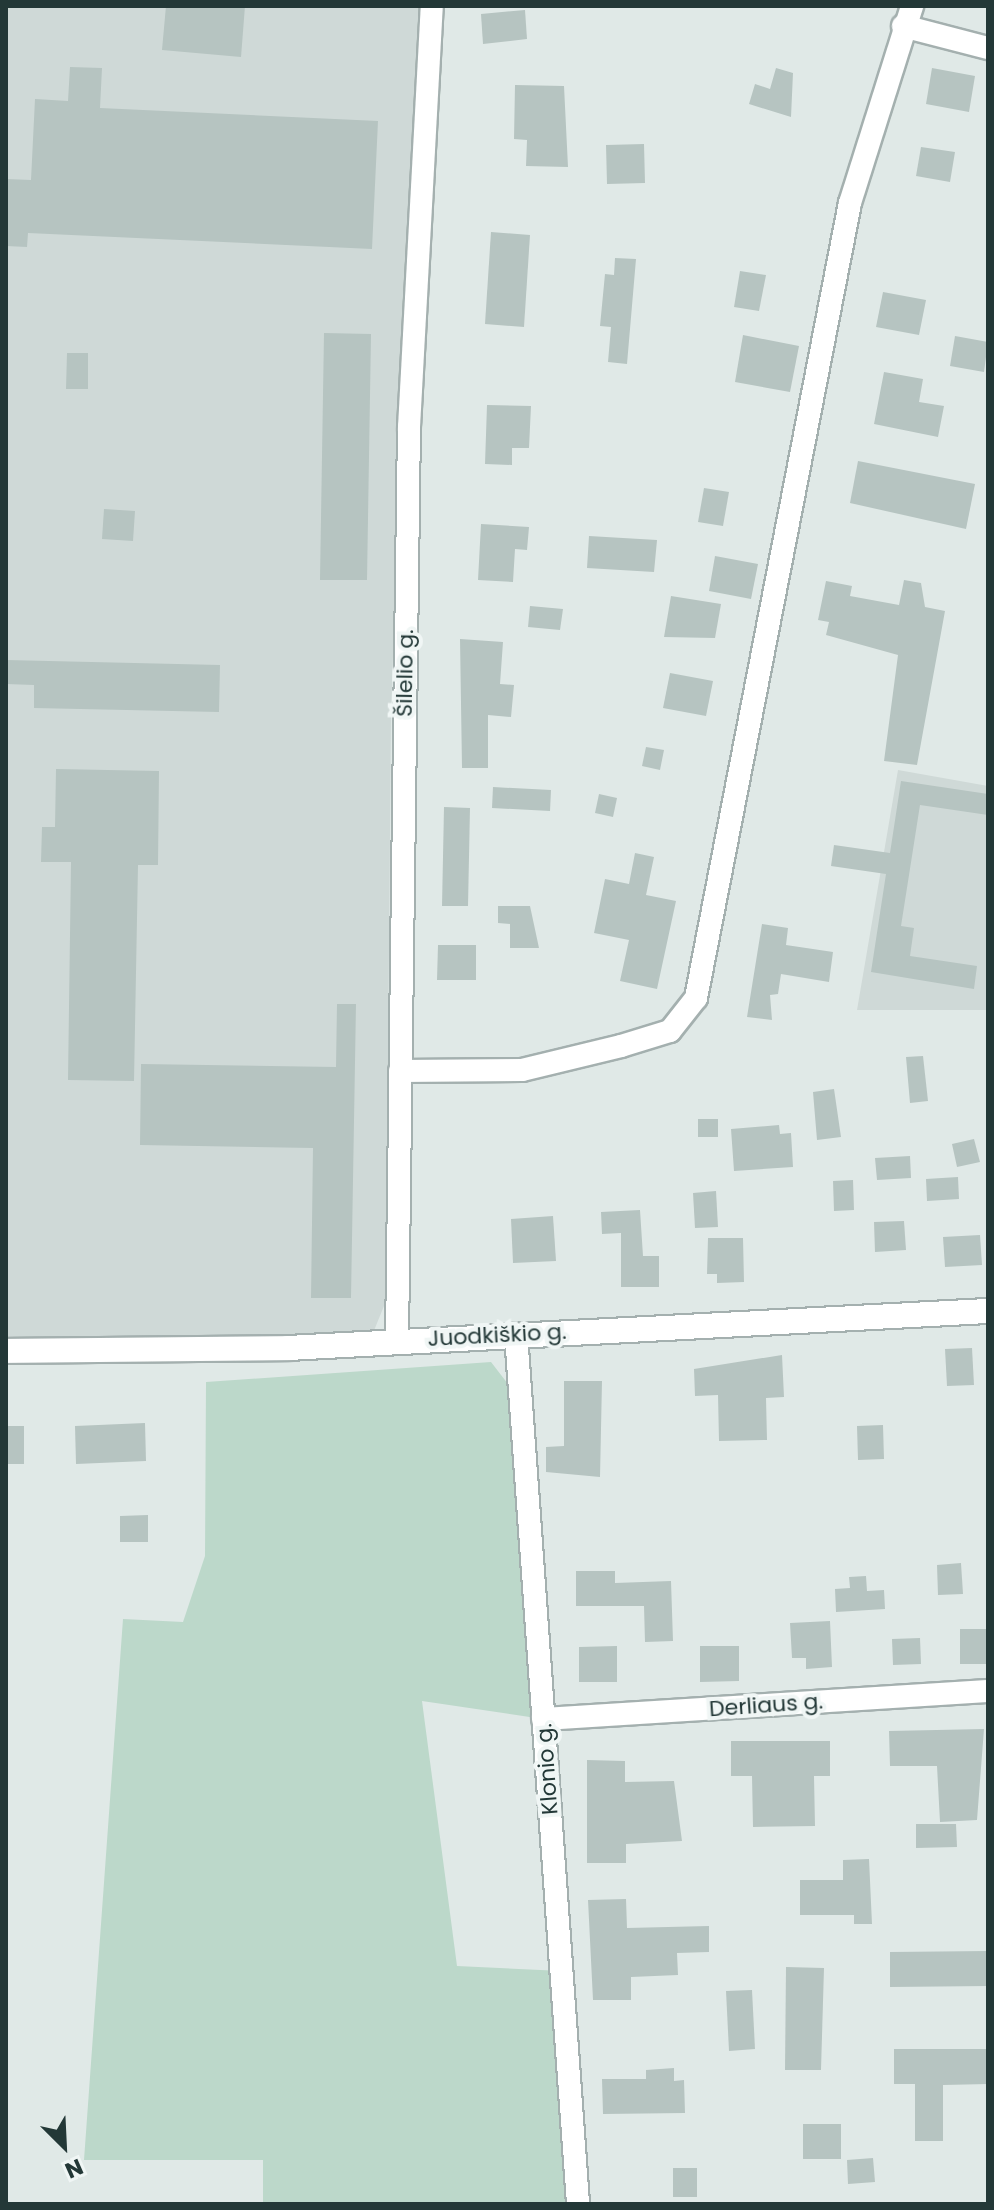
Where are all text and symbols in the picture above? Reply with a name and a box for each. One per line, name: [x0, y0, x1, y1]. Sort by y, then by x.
street label: Šilelio g.: [391, 629, 419, 717]
street label: Juodkiškio g.: [427, 1318, 567, 1352]
street label: Derliaus g.: [708, 1688, 824, 1722]
street label: Klonio g.: [531, 1722, 563, 1816]
north arrow: [24, 2106, 104, 2186]
text: N: [60, 2151, 88, 2186]

